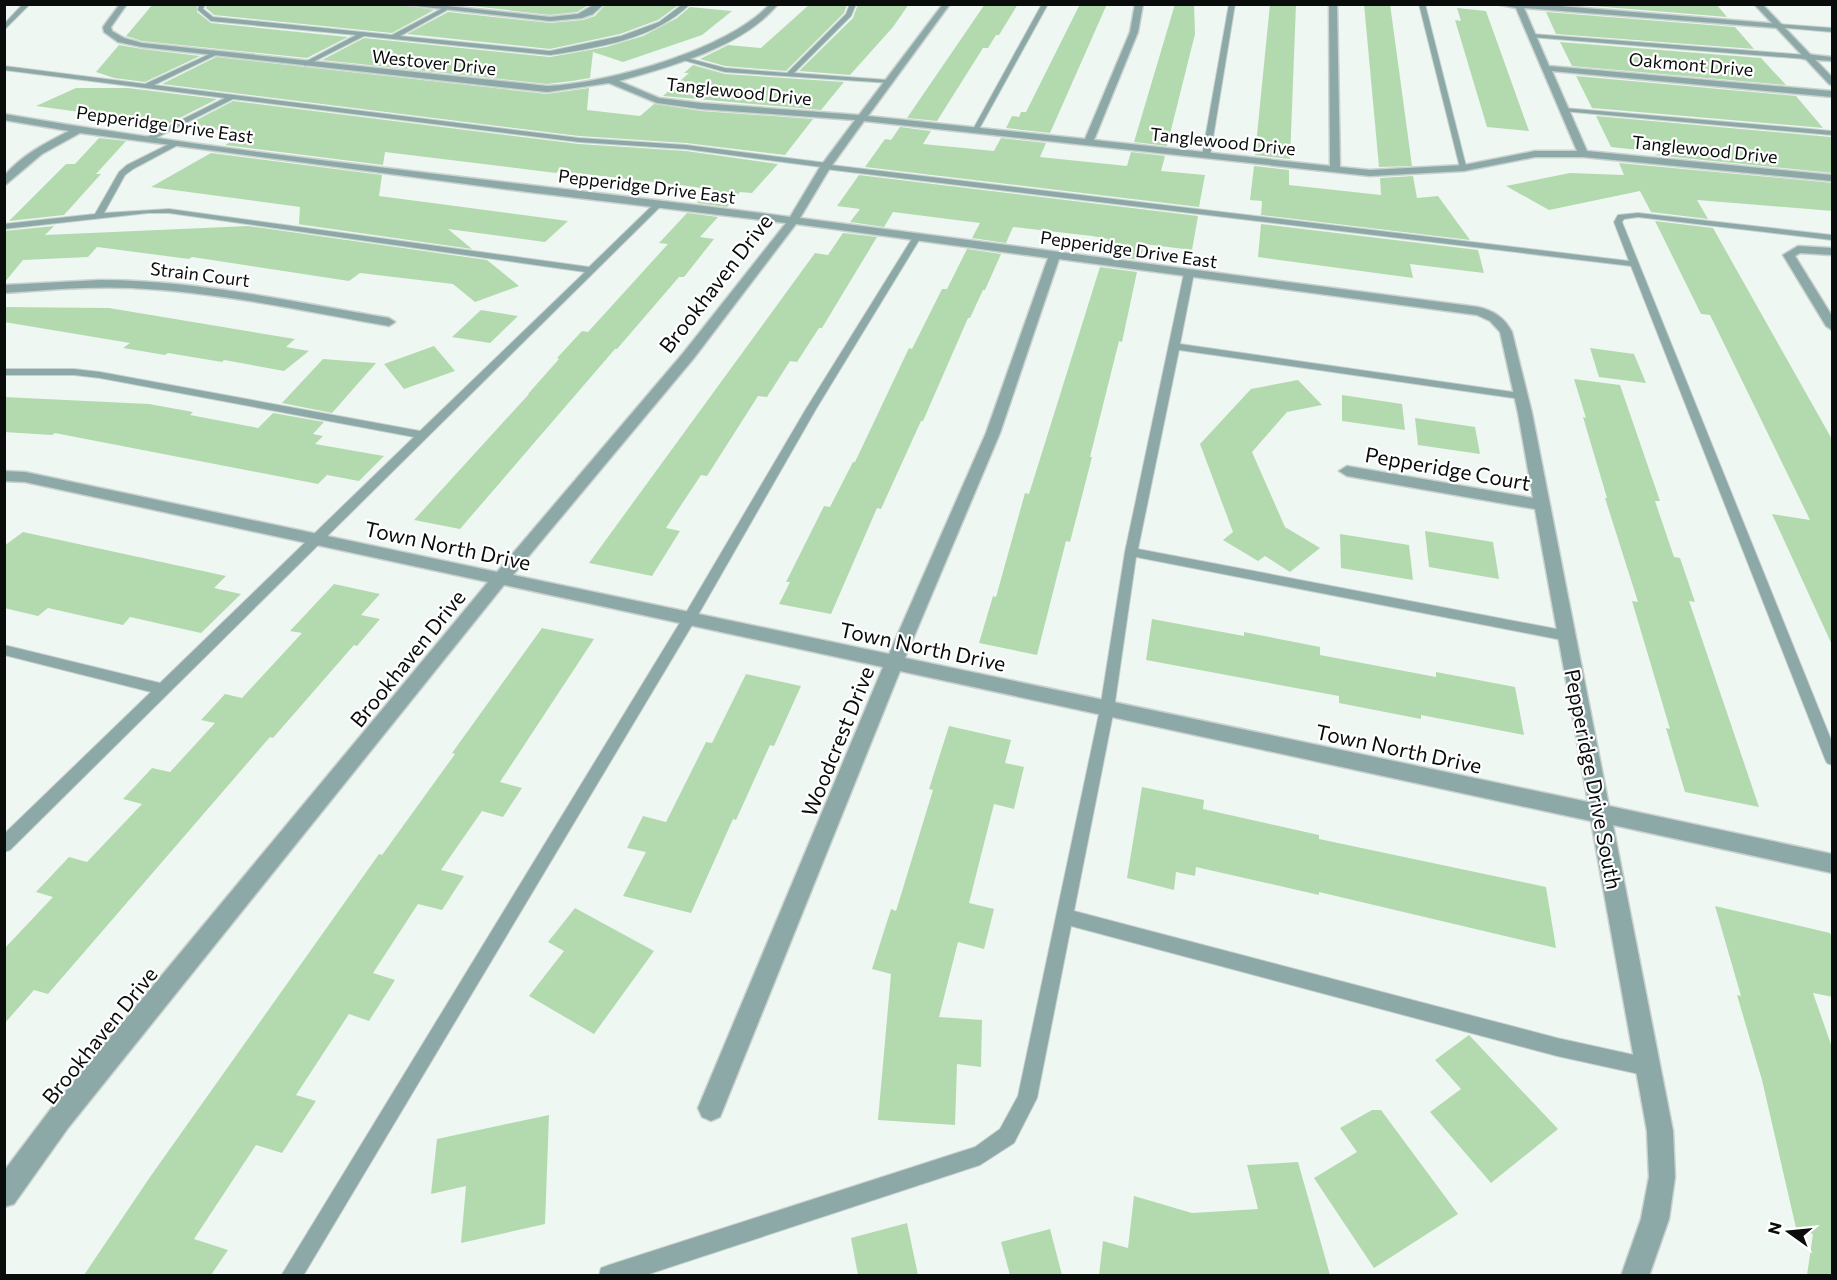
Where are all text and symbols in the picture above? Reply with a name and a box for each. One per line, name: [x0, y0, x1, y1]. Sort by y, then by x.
street label: Westover Drive: [371, 45, 497, 79]
street label: Oakmont Drive: [1628, 48, 1754, 80]
street label: Tanglewood Drive: [665, 72, 813, 110]
street label: Pepperidge Drive East: [75, 101, 255, 147]
street label: Tanglewood Drive: [1149, 122, 1297, 160]
street label: Tanglewood Drive: [1631, 130, 1779, 168]
street label: Pepperidge Drive East: [557, 164, 737, 208]
street label: Brookhaven Drive: [653, 209, 777, 357]
street label: Pepperidge Drive East: [1039, 226, 1219, 272]
street label: Strain Court: [149, 257, 251, 291]
street label: Pepperidge Court: [1363, 441, 1533, 495]
street label: Town North Drive: [363, 515, 533, 575]
street label: Brookhaven Drive: [344, 584, 470, 732]
street label: Town North Drive: [838, 616, 1008, 676]
street label: Woodcrest Drive: [796, 662, 878, 820]
street label: Pepperidge Drive South: [1560, 667, 1628, 891]
street label: Town North Drive: [1314, 718, 1484, 778]
street label: Brookhaven Drive: [36, 961, 162, 1109]
north arrow: [1759, 1202, 1819, 1262]
text: N: [1763, 1220, 1785, 1236]

